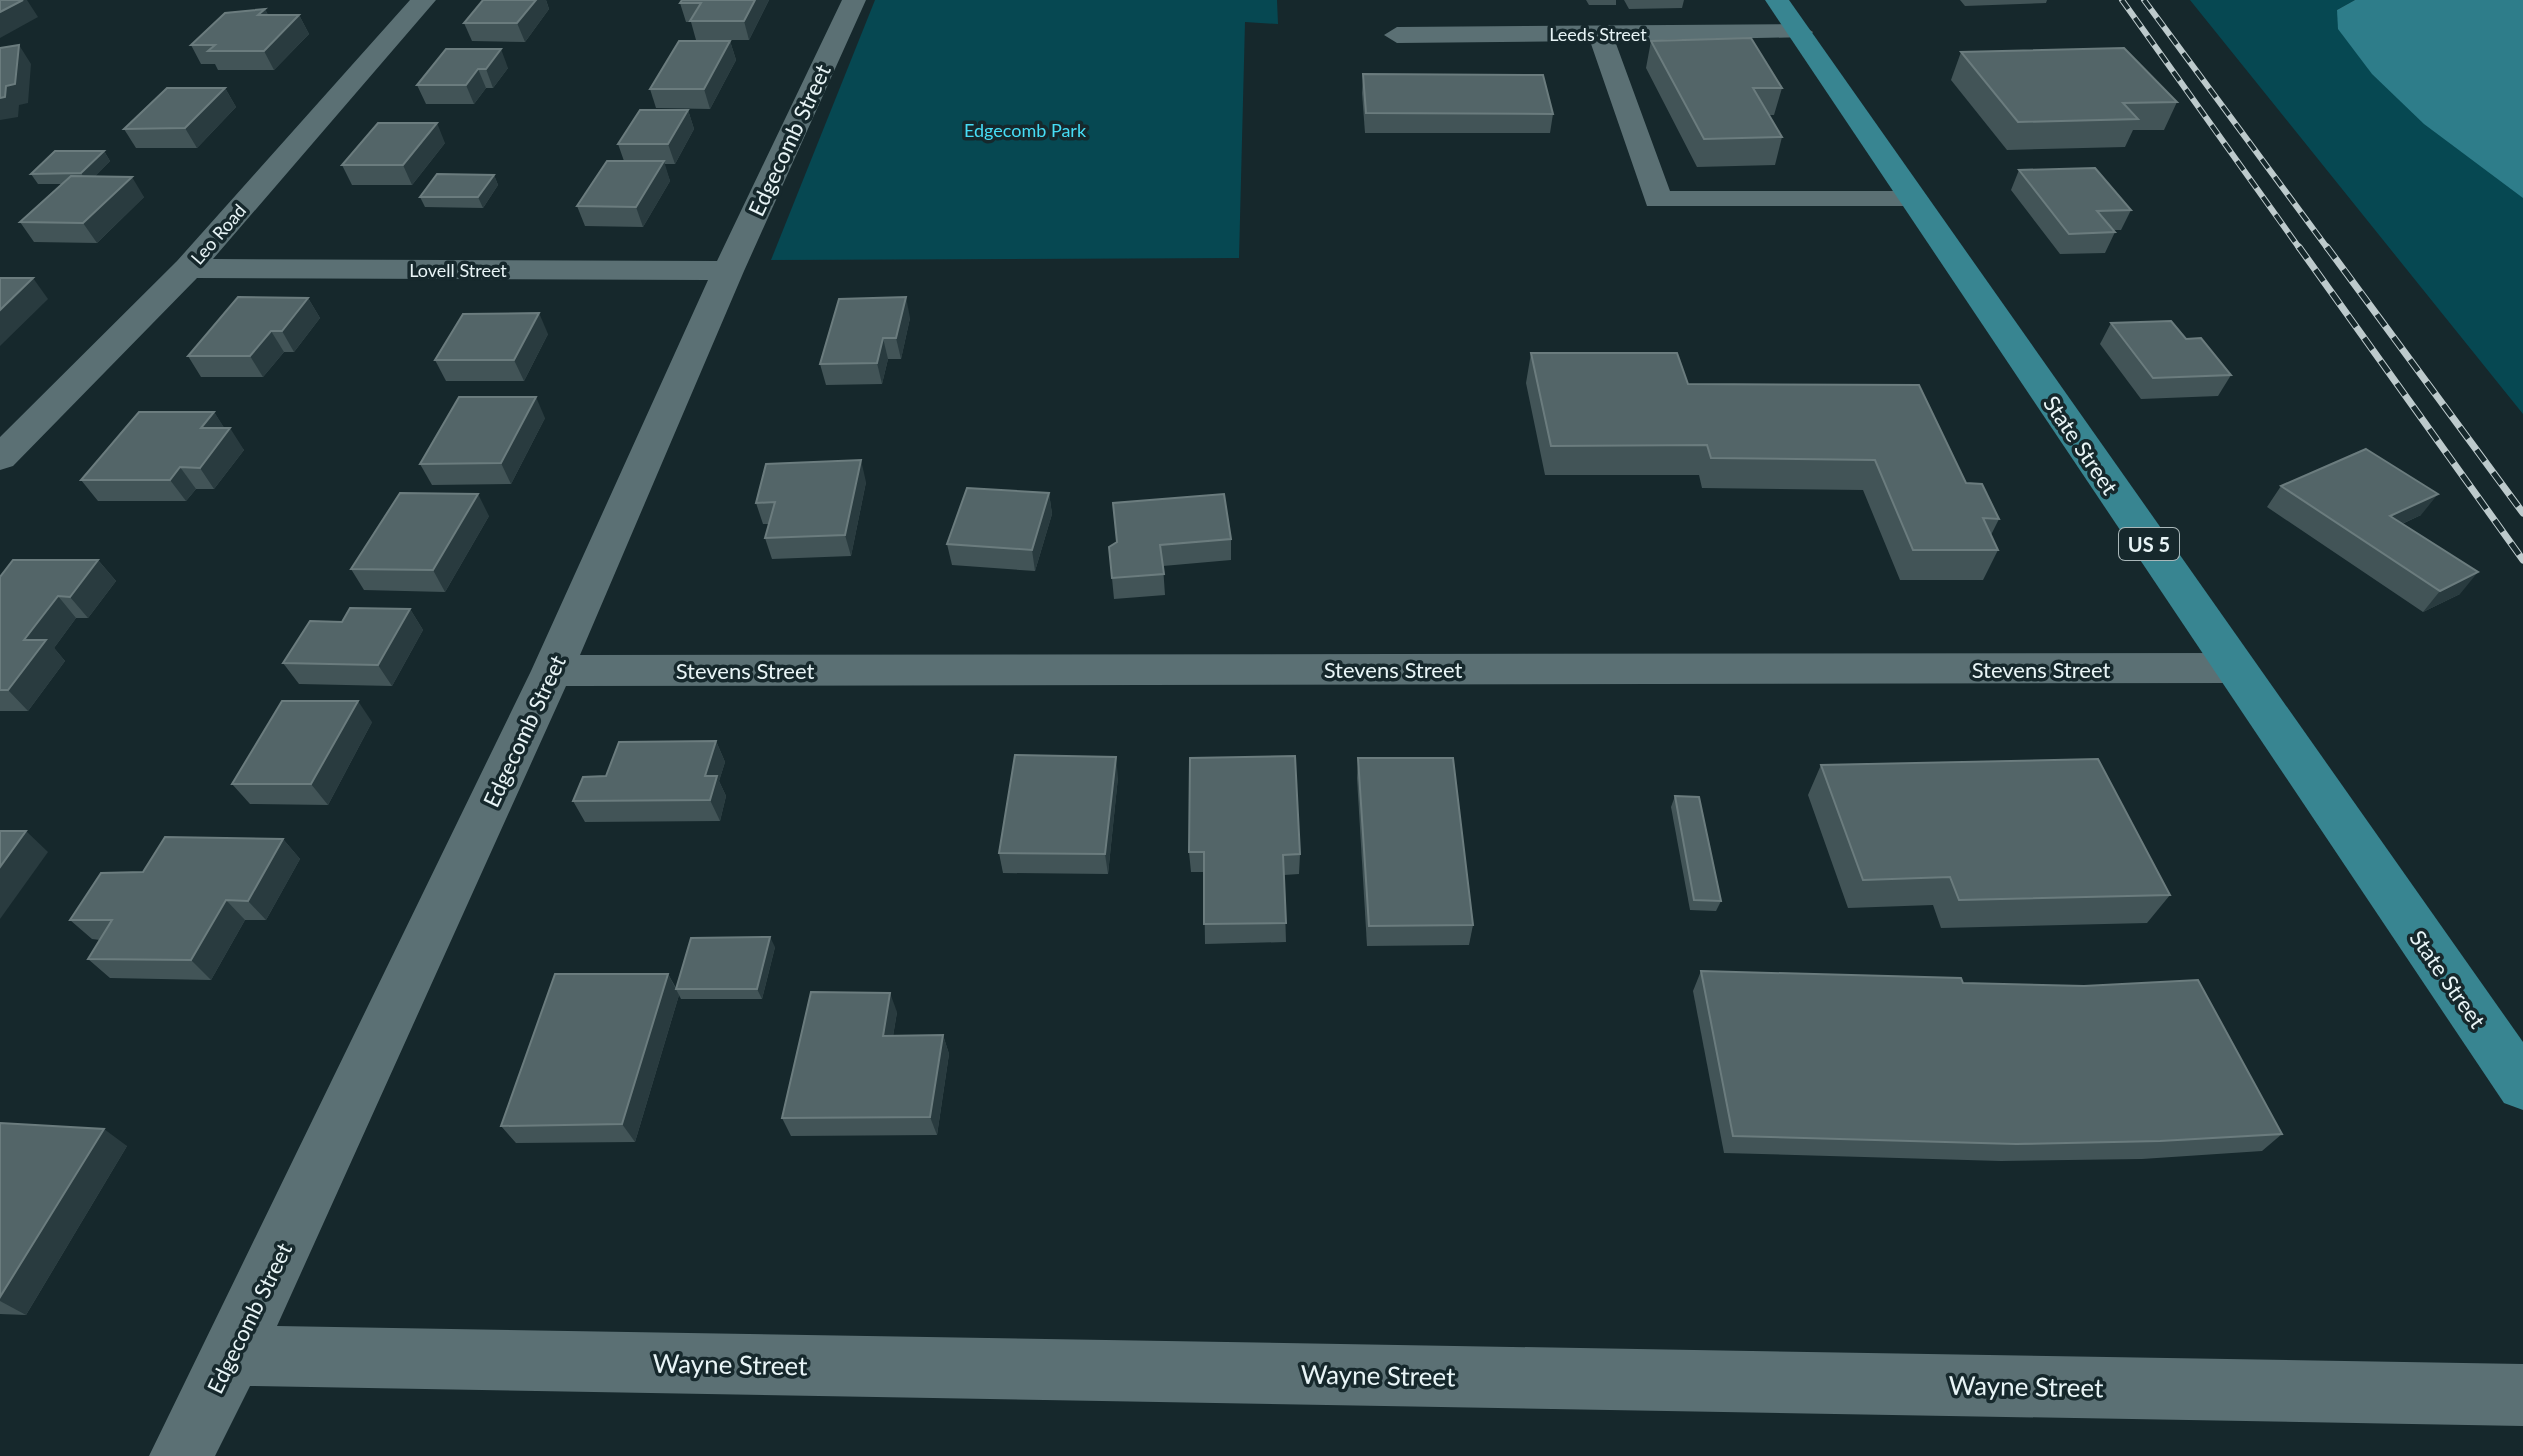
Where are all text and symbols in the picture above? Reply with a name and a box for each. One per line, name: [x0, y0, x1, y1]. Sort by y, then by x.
street label: Leeds Street: [1549, 23, 1647, 45]
street label: Edgecomb Street: [742, 60, 836, 220]
park label: Edgecomb Park: [964, 119, 1087, 141]
street label: Leo Road: [186, 199, 250, 269]
street label: Lovell Street: [409, 259, 507, 281]
street label: State Street: [2038, 391, 2124, 500]
road number: US 5: [2119, 528, 2179, 560]
street label: Edgecomb Street: [477, 651, 571, 811]
street label: Stevens Street: [1324, 656, 1462, 683]
street label: Stevens Street: [1972, 656, 2110, 683]
street label: Stevens Street: [676, 657, 814, 684]
street label: State Street: [2404, 925, 2492, 1033]
street label: Edgecomb Street: [201, 1238, 297, 1398]
street label: Wayne Street: [652, 1347, 808, 1381]
street label: Wayne Street: [1300, 1358, 1456, 1392]
street label: Wayne Street: [1948, 1369, 2104, 1403]

